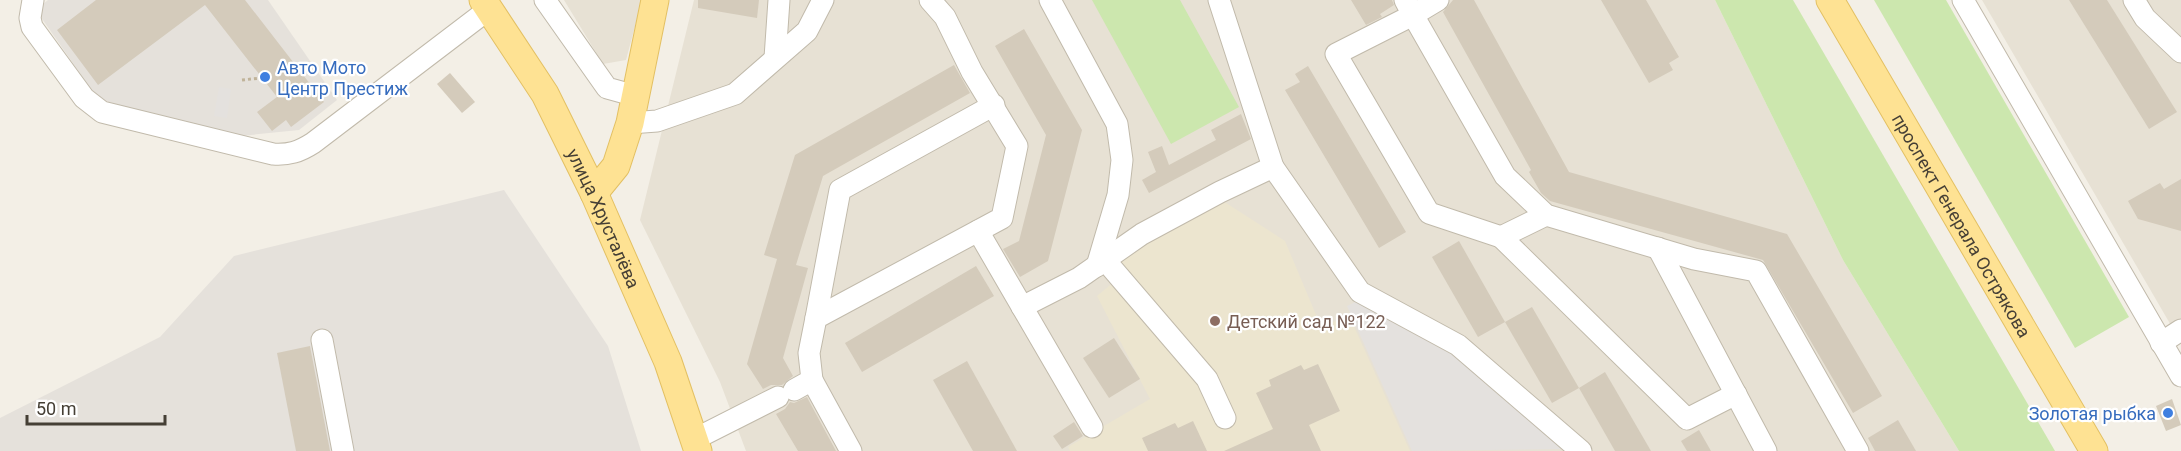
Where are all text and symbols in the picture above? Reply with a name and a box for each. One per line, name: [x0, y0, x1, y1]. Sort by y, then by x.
place label: Авто Мото Центр Престиж: [277, 57, 408, 99]
marker: Авто Мото Центр Престиж: [258, 70, 272, 84]
street label: проспект Генерала Острякова: [1888, 110, 2036, 341]
street label: улица Хрусталёва: [563, 145, 645, 291]
place label: Детский сад №122: [1227, 311, 1386, 332]
marker: Детский сад №122: [1208, 314, 1222, 328]
scale bar: [27, 388, 165, 426]
text: 50 m: [36, 398, 76, 419]
place label: Золотая рыбка: [2029, 403, 2156, 424]
marker: Золотая рыбка: [2161, 406, 2175, 420]

